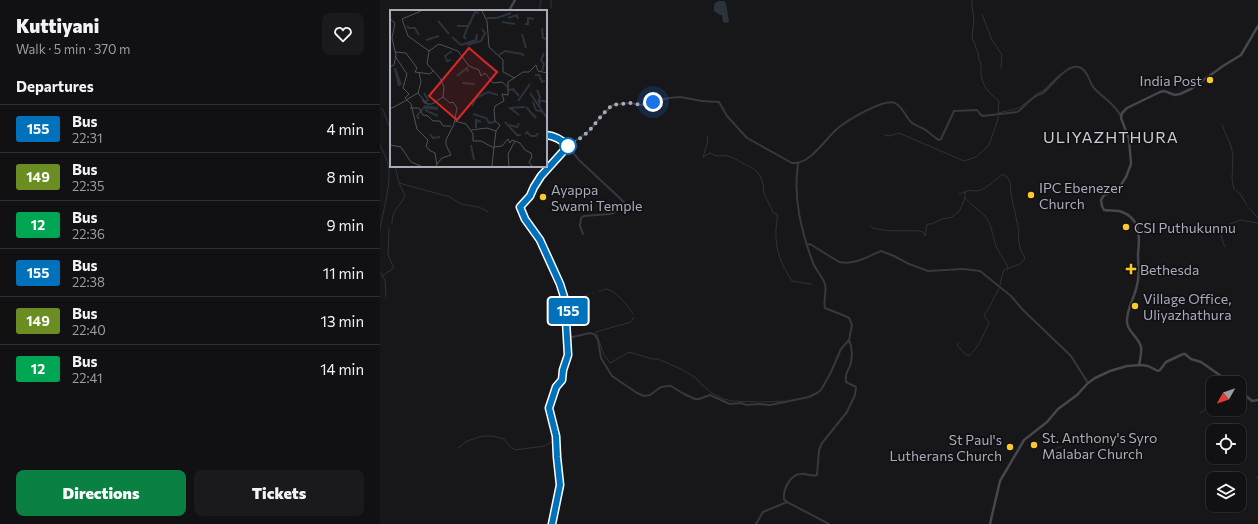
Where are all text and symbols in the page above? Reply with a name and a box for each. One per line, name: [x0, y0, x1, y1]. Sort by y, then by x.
inset map: [390, 10, 547, 167]
button: heart: [322, 13, 364, 55]
text: Kuttiyani: [16, 14, 99, 37]
text: Walk · 5 min · 370 m: [16, 41, 130, 57]
place label: India Post: [1140, 72, 1202, 89]
marker: India Post: [1205, 75, 1215, 85]
text: Departures: [16, 77, 94, 95]
your location: [643, 92, 663, 112]
text: Bus: [72, 112, 97, 130]
text: 155: [27, 120, 49, 137]
text: 4 min: [327, 120, 364, 138]
district label: ULIYAZHTHURA: [1043, 127, 1179, 146]
text: 22:31: [72, 130, 102, 146]
unlabelled marker: [559, 137, 577, 155]
text: Bus: [72, 160, 97, 178]
text: 149: [26, 168, 50, 185]
text: 8 min: [326, 168, 364, 186]
text: 22:35: [72, 178, 104, 194]
place label: IPC Ebenezer Church: [1039, 179, 1124, 212]
place label: Ayappa Swami Temple: [551, 181, 643, 214]
marker: IPC Ebenezer Church: [1026, 190, 1036, 200]
marker: Ayappa Swami Temple: [538, 192, 548, 202]
text: Bus: [72, 208, 97, 226]
text: 12: [31, 216, 45, 233]
text: 9 min: [326, 216, 364, 234]
place label: CSI Puthukunnu: [1134, 219, 1236, 236]
marker: CSI Puthukunnu: [1121, 222, 1131, 232]
text: 22:36: [72, 226, 105, 242]
text: Bus: [72, 256, 97, 274]
place label: Bethesda: [1140, 261, 1199, 278]
marker: Bethesda: [1125, 263, 1137, 275]
text: 155: [27, 264, 49, 281]
text: 11 min: [323, 264, 364, 282]
text: 22:38: [72, 274, 105, 290]
place label: Village Office, Uliyazhathura: [1143, 290, 1231, 323]
line badge: 155: [545, 298, 591, 324]
marker: Village Office, Uliyazhathura: [1130, 301, 1140, 311]
text: 155: [557, 302, 579, 319]
text: Bus: [72, 304, 97, 322]
text: 149: [26, 312, 50, 329]
text: 13 min: [321, 312, 364, 330]
text: 22:40: [72, 322, 106, 338]
text: Bus: [72, 352, 97, 370]
text: 12: [31, 360, 45, 377]
text: 14 min: [320, 360, 364, 378]
text: 22:41: [72, 370, 102, 386]
north arrow: [1206, 376, 1246, 416]
map controls: [1206, 376, 1246, 512]
button: locate: [1206, 424, 1246, 464]
place label: St. Anthony's Syro Malabar Church: [1042, 429, 1157, 462]
place label: St Paul's Lutherans Church: [889, 431, 1002, 464]
marker: St. Anthony's Syro Malabar Church: [1029, 440, 1039, 450]
marker: St Paul's Lutherans Church: [1005, 442, 1015, 452]
button: Directions: [16, 470, 186, 516]
button: Tickets: [194, 470, 364, 516]
button: layers: [1206, 472, 1246, 512]

